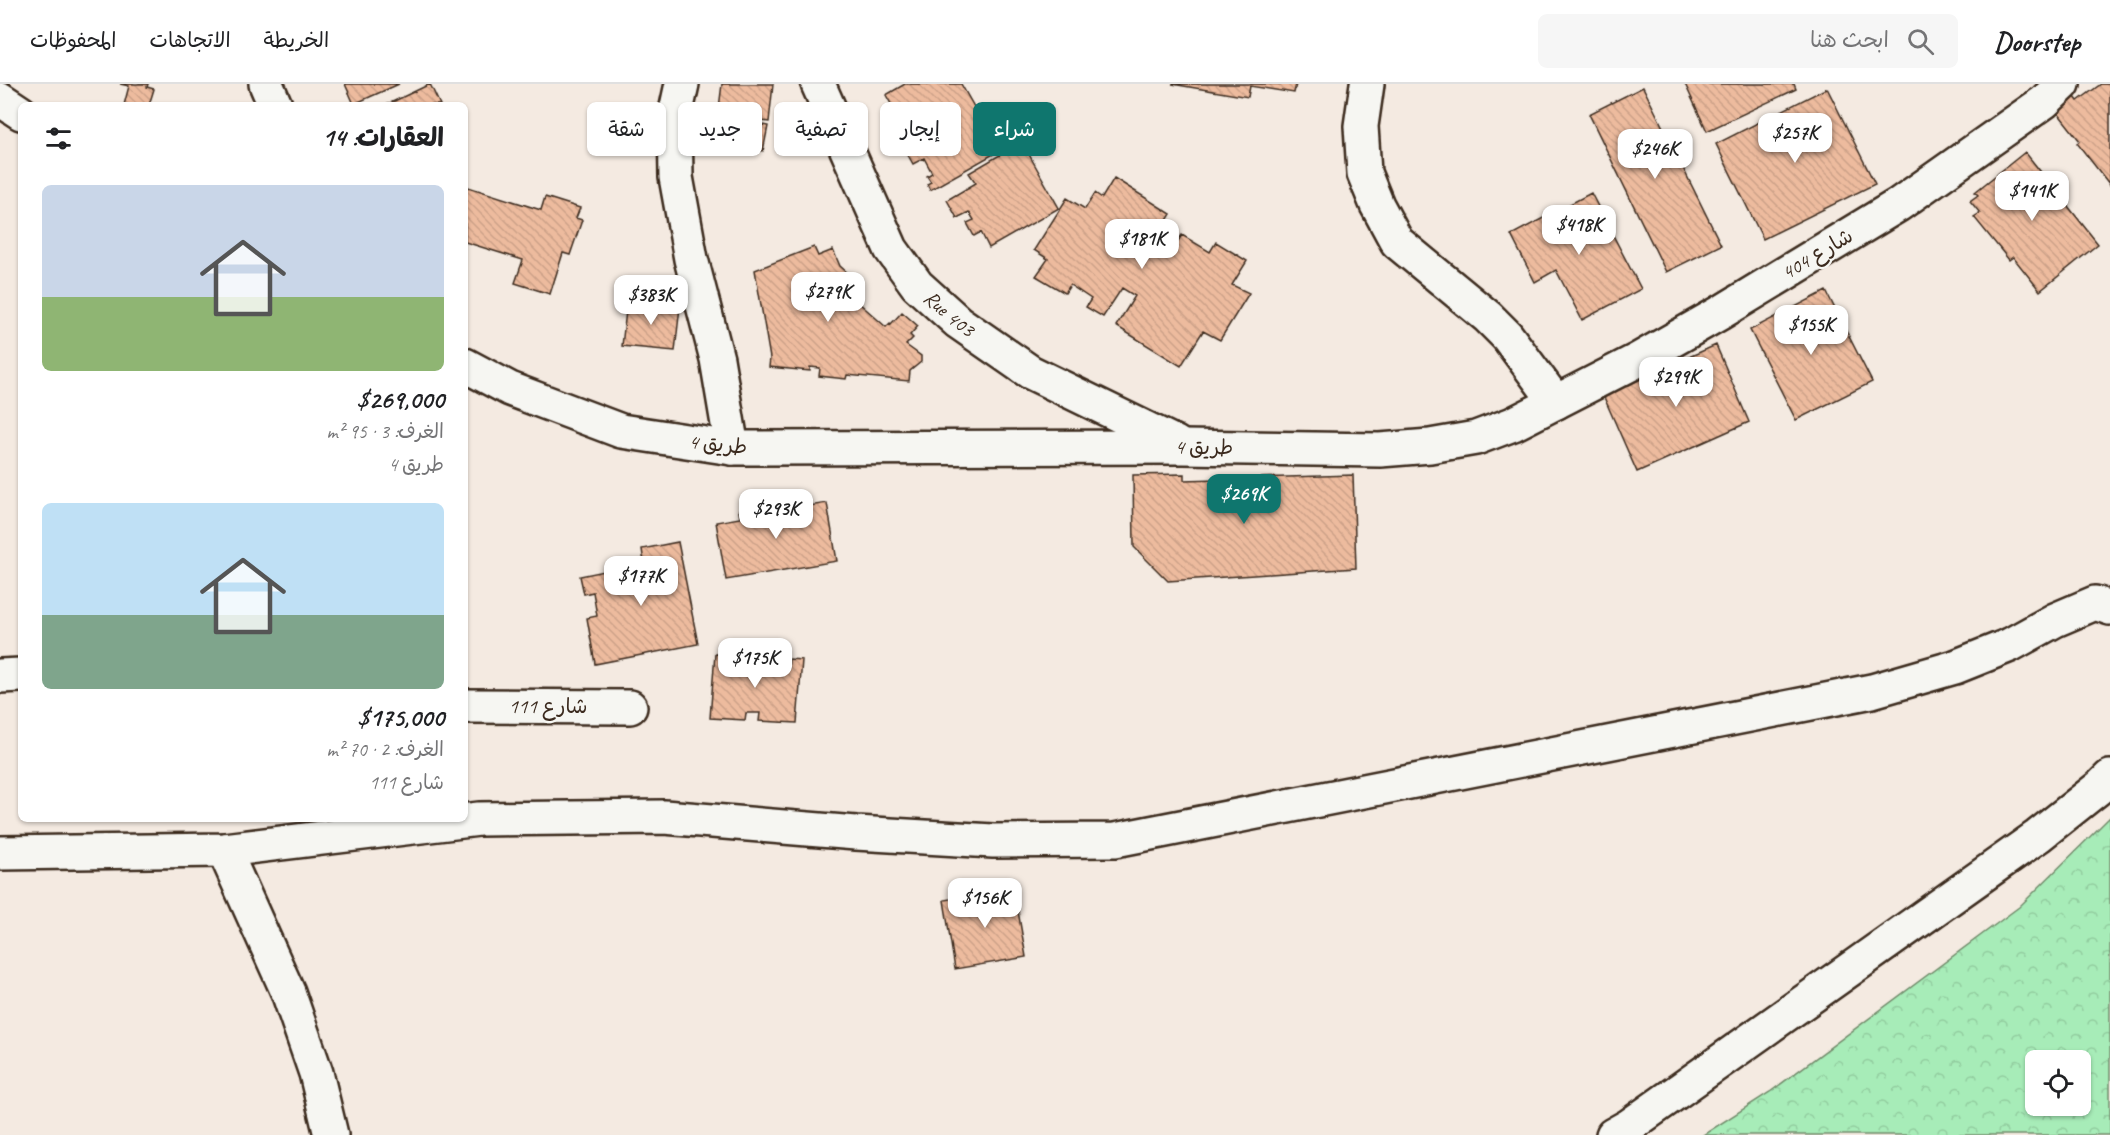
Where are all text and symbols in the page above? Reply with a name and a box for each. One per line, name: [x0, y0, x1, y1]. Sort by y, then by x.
search box: [1538, 14, 1958, 68]
text: Doorstep: [1994, 24, 2080, 59]
icon: search: [1904, 25, 1937, 58]
text: ابحث هنا: [1810, 26, 1889, 54]
text: المحفوظات: [30, 27, 116, 53]
text: الاتجاهات: [149, 27, 231, 53]
text: الخريطة: [264, 27, 329, 53]
chip: شقة: [587, 102, 666, 156]
chip: جديد: [678, 102, 762, 156]
chip: تصفية: [774, 102, 868, 156]
chip: إيجار: [880, 102, 961, 156]
chip: شراء: [973, 102, 1056, 156]
pin: $257K: [1753, 113, 1837, 164]
text: $257K: [1772, 120, 1818, 145]
text: العقارات: 14: [322, 121, 444, 154]
icon: filters: [42, 122, 75, 155]
pin: $246K: [1613, 129, 1697, 180]
text: $246K: [1632, 136, 1678, 161]
pin: $141K: [1990, 171, 2074, 222]
text: $141K: [2009, 178, 2055, 203]
pin: $418K: [1537, 205, 1621, 256]
text: $418K: [1556, 212, 1602, 237]
pin: $181K: [1100, 219, 1184, 270]
street label: شارع 404: [1776, 223, 1859, 287]
icon: home: [189, 224, 297, 332]
text: $181K: [1119, 226, 1165, 251]
pin: $279K: [786, 272, 870, 323]
pin: $383K: [609, 275, 693, 326]
text: $279K: [805, 279, 851, 304]
text: $383K: [628, 282, 674, 307]
street label: Rue 403: [919, 285, 981, 343]
pin: $155K: [1769, 305, 1853, 356]
text: $155K: [1788, 312, 1834, 337]
pin: $299K: [1634, 357, 1718, 408]
text: $299K: [1653, 364, 1699, 389]
text: $269,000: [357, 383, 444, 416]
text: الغرف: 3 · 95 m²: [326, 419, 444, 444]
street label: طريق 4: [687, 428, 749, 460]
street label: طريق 4: [1174, 433, 1234, 461]
text: طريق 4: [388, 452, 444, 477]
pin: $269K: [1202, 474, 1286, 525]
text: $269K: [1221, 481, 1267, 506]
pin: $293K: [734, 489, 818, 540]
text: $293K: [753, 496, 799, 521]
icon: home: [189, 542, 297, 650]
pin: $177K: [599, 556, 683, 607]
text: $177K: [618, 563, 664, 588]
pin: $175K: [713, 638, 797, 689]
text: $175K: [732, 645, 778, 670]
street label: شارع 111: [509, 693, 587, 721]
text: $175,000: [357, 701, 444, 734]
text: الغرف: 2 · 70 m²: [326, 737, 444, 762]
text: شارع 111: [369, 770, 444, 795]
pin: $156K: [943, 878, 1027, 929]
text: $156K: [962, 885, 1008, 910]
map controls: [2025, 1050, 2091, 1116]
button: locate: [2025, 1050, 2091, 1116]

